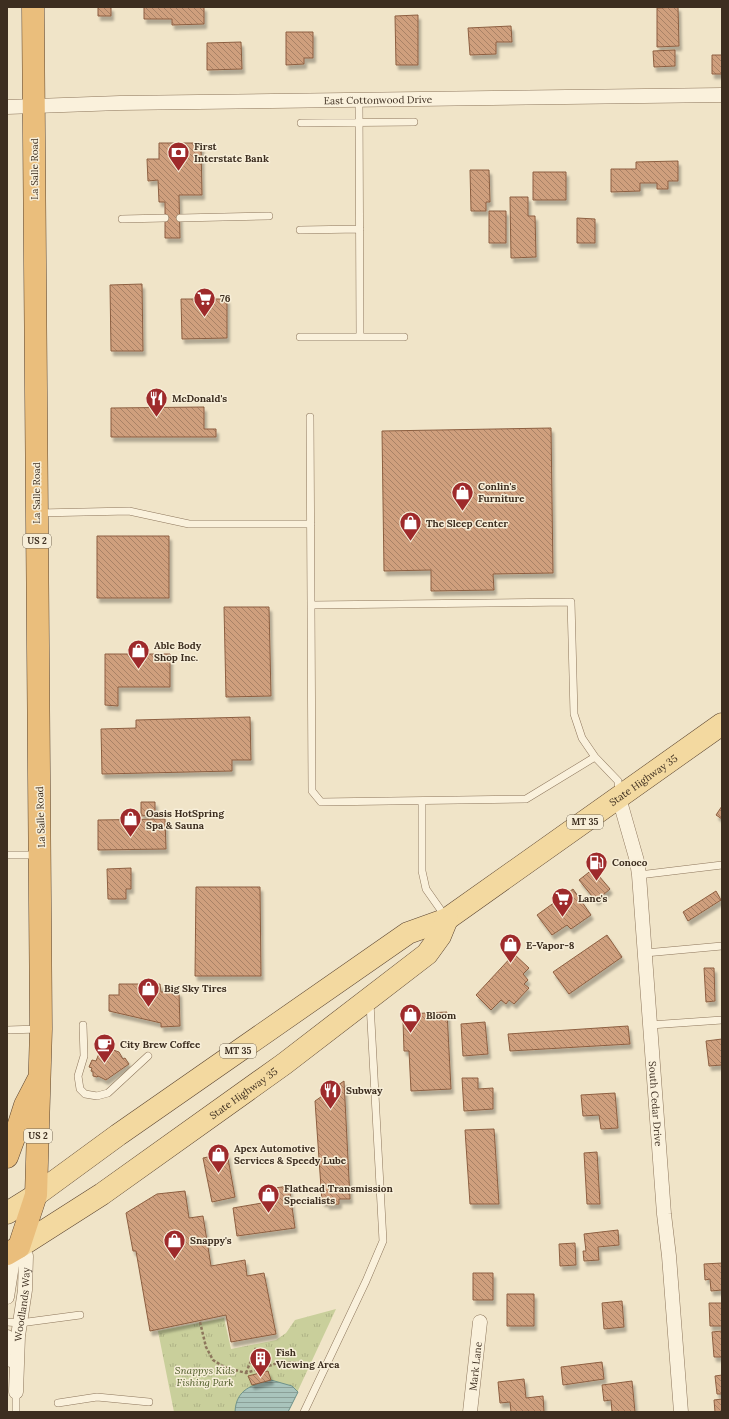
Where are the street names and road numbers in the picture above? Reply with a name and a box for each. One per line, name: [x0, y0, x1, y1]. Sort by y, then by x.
street label: East Cottonwood Drive: [324, 93, 433, 107]
street label: La Salle Road: [28, 138, 41, 200]
street label: La Salle Road: [30, 462, 43, 524]
road number: US 2: [23, 534, 51, 548]
street label: State Highway 35: [607, 752, 680, 809]
street label: La Salle Road: [33, 786, 48, 848]
road number: MT 35: [567, 815, 603, 829]
road number: MT 35: [220, 1044, 256, 1058]
street label: South Cedar Drive: [646, 1061, 665, 1147]
street label: State Highway 35: [207, 1065, 280, 1122]
road number: US 2: [24, 1129, 52, 1143]
street label: Woodlands Way: [12, 1266, 33, 1341]
street label: Mark Lane: [466, 1341, 485, 1392]

